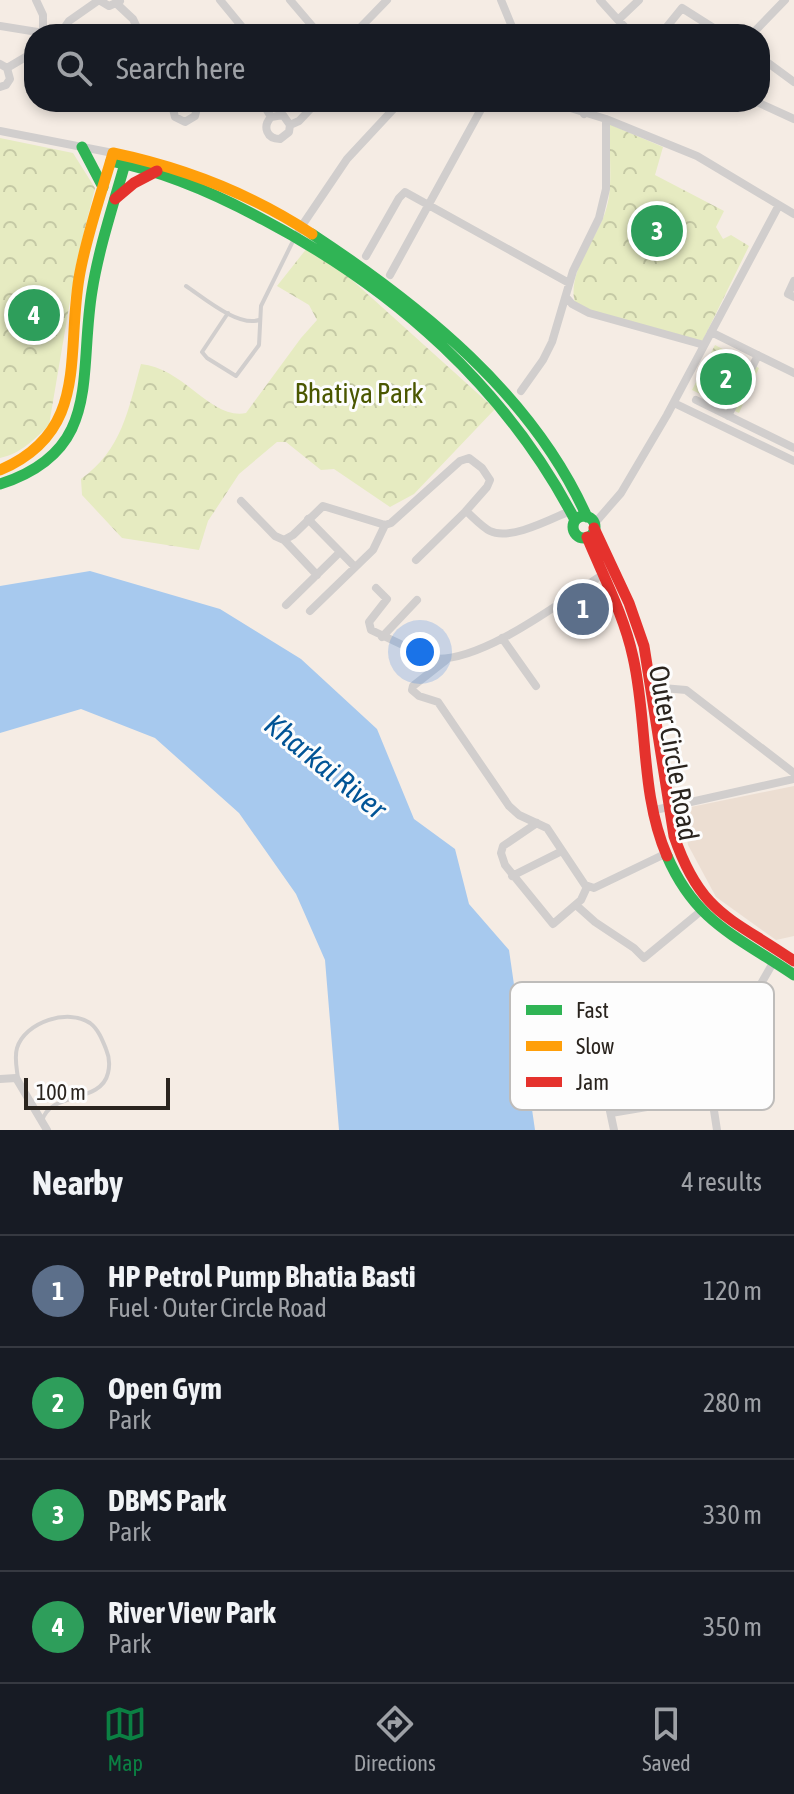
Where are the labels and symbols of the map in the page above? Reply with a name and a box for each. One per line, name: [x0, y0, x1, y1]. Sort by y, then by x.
pin: 3: [631, 201, 683, 261]
pin: 4: [8, 285, 60, 345]
pin: 2: [700, 349, 752, 409]
park label: Bhatiya Park: [294, 377, 424, 409]
pin: 1: [557, 579, 609, 639]
your location: [400, 632, 440, 672]
street label: Outer Circle Road: [643, 663, 705, 843]
water label: Kharkai River: [259, 707, 394, 826]
legend: [510, 982, 774, 1110]
text: Fast: [576, 997, 609, 1023]
text: Slow: [576, 1033, 614, 1059]
text: Jam: [576, 1069, 609, 1095]
scale bar: [24, 1074, 170, 1110]

